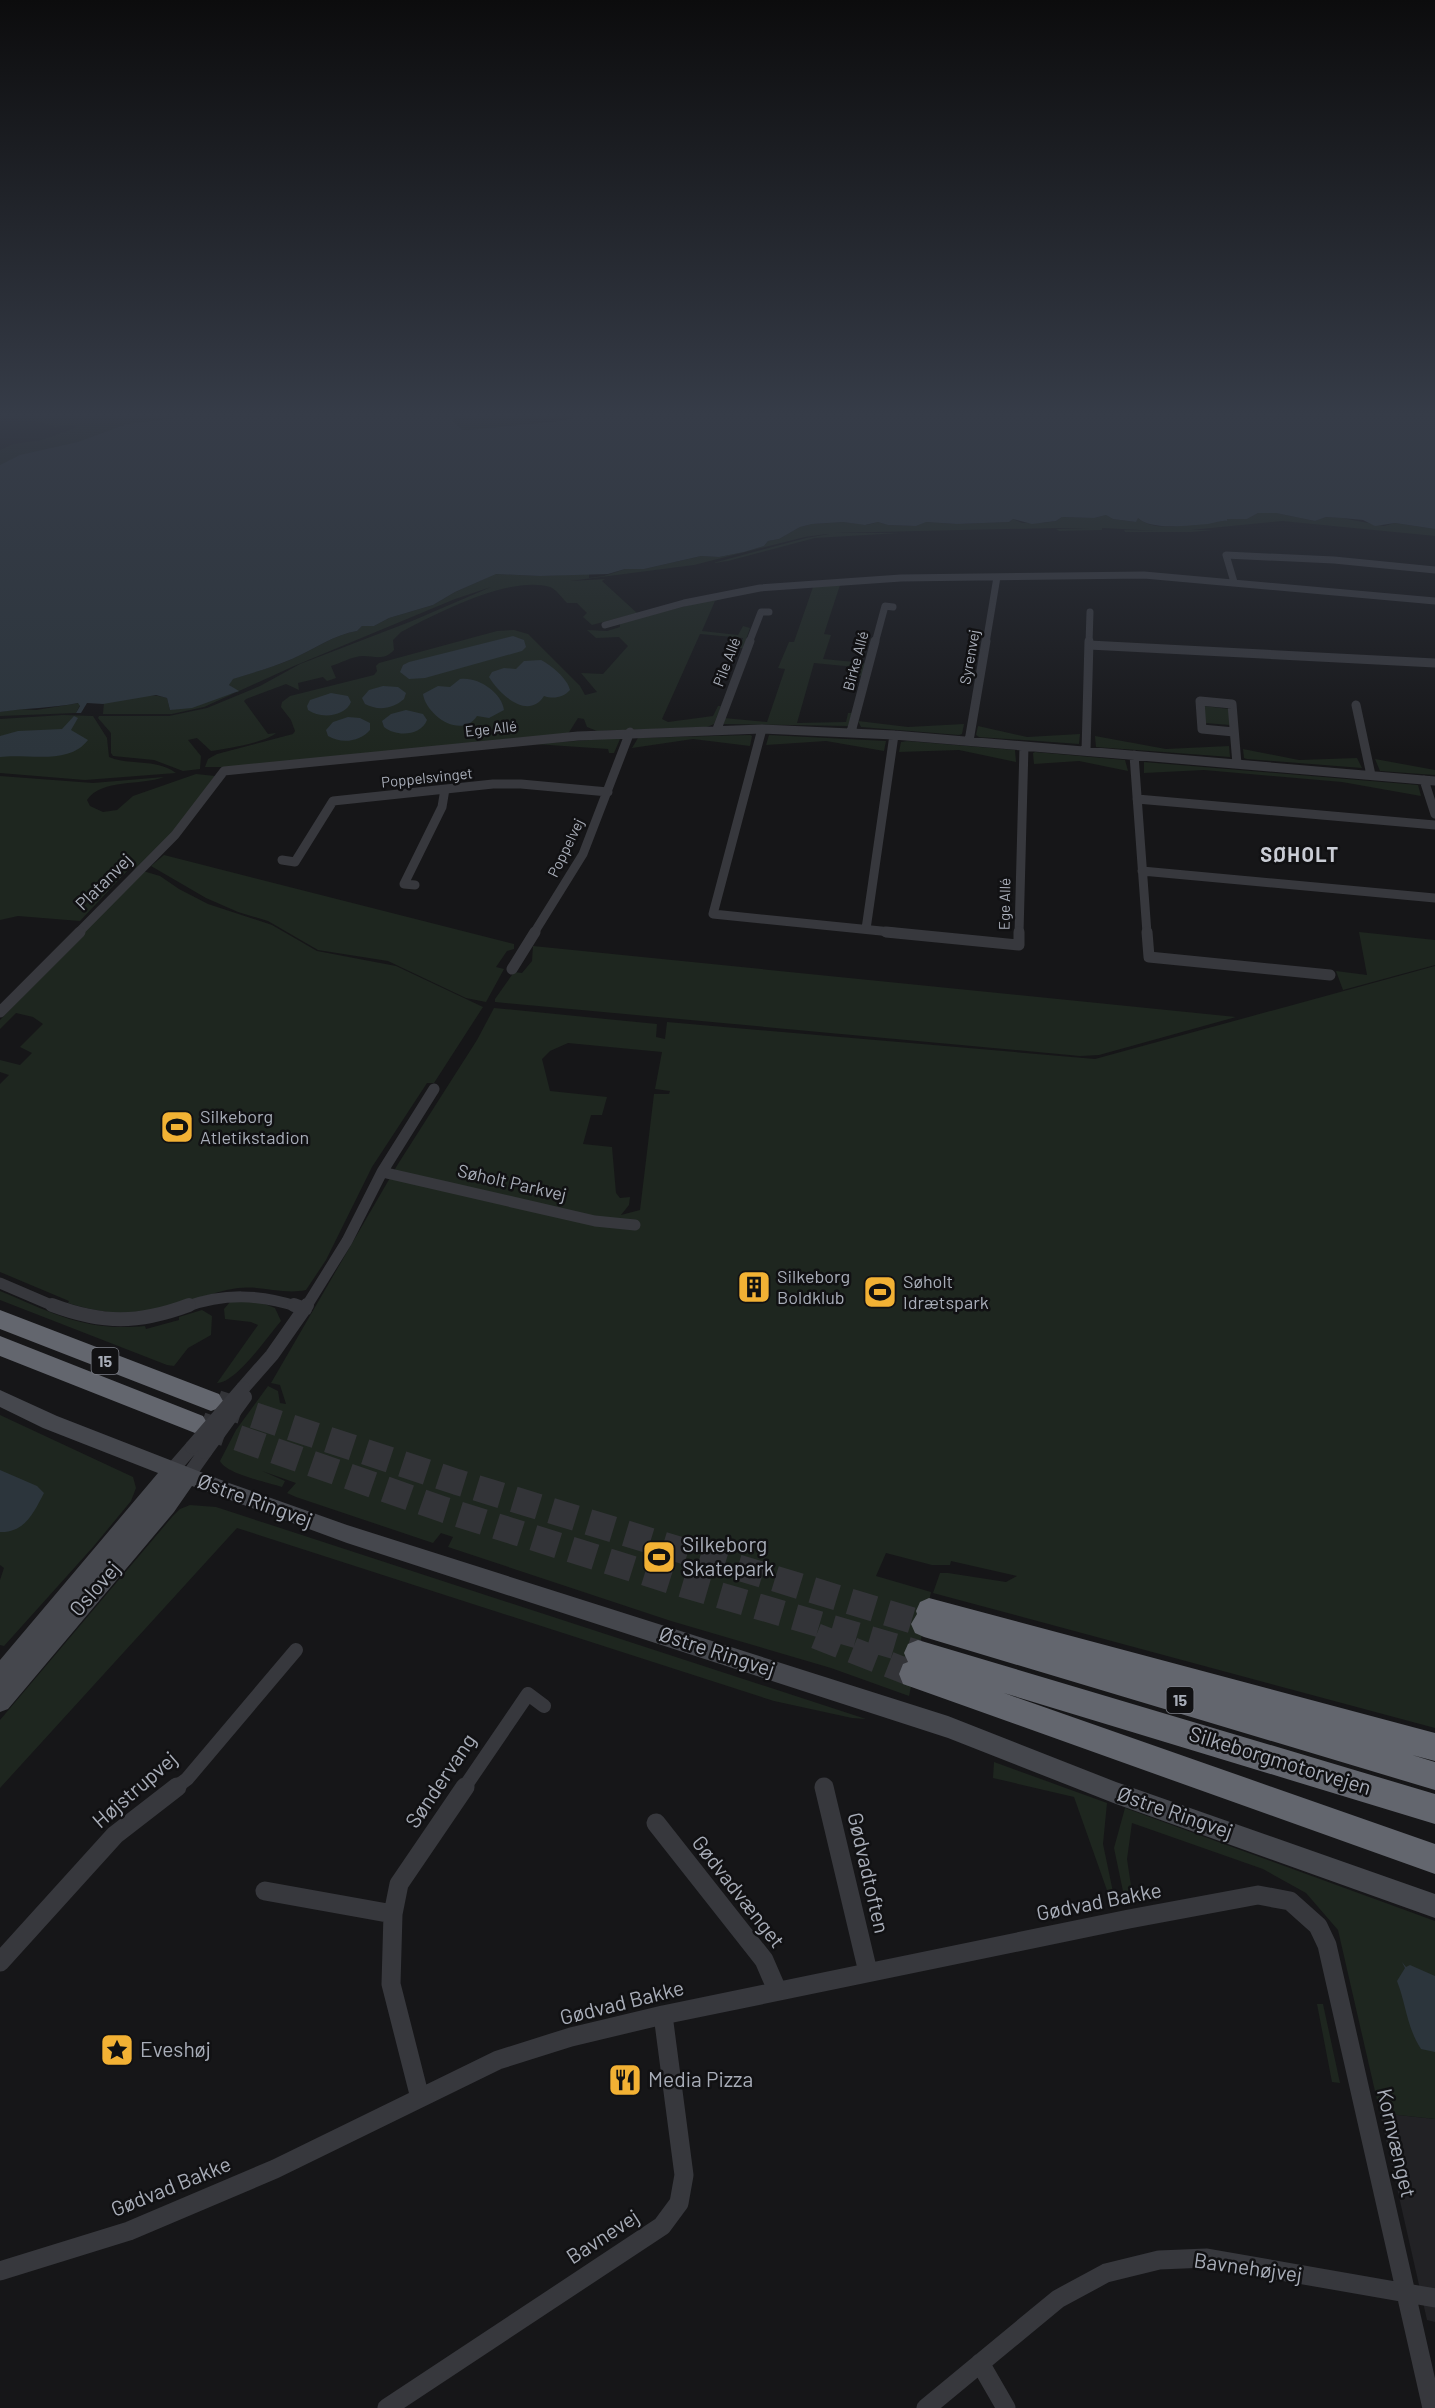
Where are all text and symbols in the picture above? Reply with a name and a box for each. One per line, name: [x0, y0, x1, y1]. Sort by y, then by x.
street label: Syrenvej: [955, 628, 983, 686]
street label: Birke Allé: [838, 629, 872, 692]
street label: Pile Allé: [708, 635, 744, 689]
street label: Ege Allé: [464, 716, 518, 740]
street label: Poppelsvinget: [380, 763, 474, 791]
street label: Poppelvej: [543, 815, 587, 880]
district label: SØHOLT: [1260, 842, 1340, 866]
street label: Platanvej: [70, 848, 136, 914]
street label: Ege Allé: [995, 878, 1013, 930]
place label: Silkeborg Atletikstadion: [200, 1105, 309, 1148]
sports icon: Silkeborg Atletikstadion: [159, 1109, 195, 1145]
street label: Søholt Parkvej: [456, 1159, 569, 1205]
place label: Silkeborg Boldklub: [777, 1265, 850, 1308]
building icon: Silkeborg Boldklub: [736, 1269, 772, 1305]
place label: Søholt Idrætspark: [903, 1270, 989, 1313]
sports icon: Søholt Idrætspark: [862, 1274, 898, 1310]
road number: 15: [92, 1348, 118, 1374]
street label: Østre Ringvej: [195, 1467, 316, 1532]
place label: Silkeborg Skatepark: [682, 1531, 774, 1580]
sports icon: Silkeborg Skatepark: [641, 1539, 677, 1575]
street label: Oslovej: [63, 1555, 125, 1621]
street label: Østre Ringvej: [656, 1620, 779, 1681]
road number: 15: [1166, 1687, 1194, 1713]
street label: Silkeborgmotorvejen: [1186, 1720, 1375, 1799]
street label: Søndervang: [399, 1728, 480, 1832]
street label: Højstrupvej: [87, 1745, 181, 1832]
street label: Østre Ringvej: [1114, 1780, 1236, 1843]
street label: Gødvadtoften: [843, 1810, 896, 1936]
street label: Gødvadvænget: [688, 1830, 791, 1952]
street label: Gødvad Bakke: [1034, 1876, 1164, 1925]
street label: Gødvad Bakke: [557, 1974, 686, 2029]
place icon: Eveshøj: [99, 2032, 135, 2068]
place label: Eveshøj: [140, 2036, 211, 2061]
restaurant icon: Media Pizza: [607, 2062, 643, 2098]
place label: Media Pizza: [648, 2066, 753, 2091]
street label: Kornvænget: [1373, 2086, 1422, 2200]
street label: Gødvad Bakke: [107, 2150, 234, 2221]
street label: Bavnevej: [561, 2203, 643, 2268]
street label: Bavnehøjvej: [1192, 2247, 1304, 2287]

